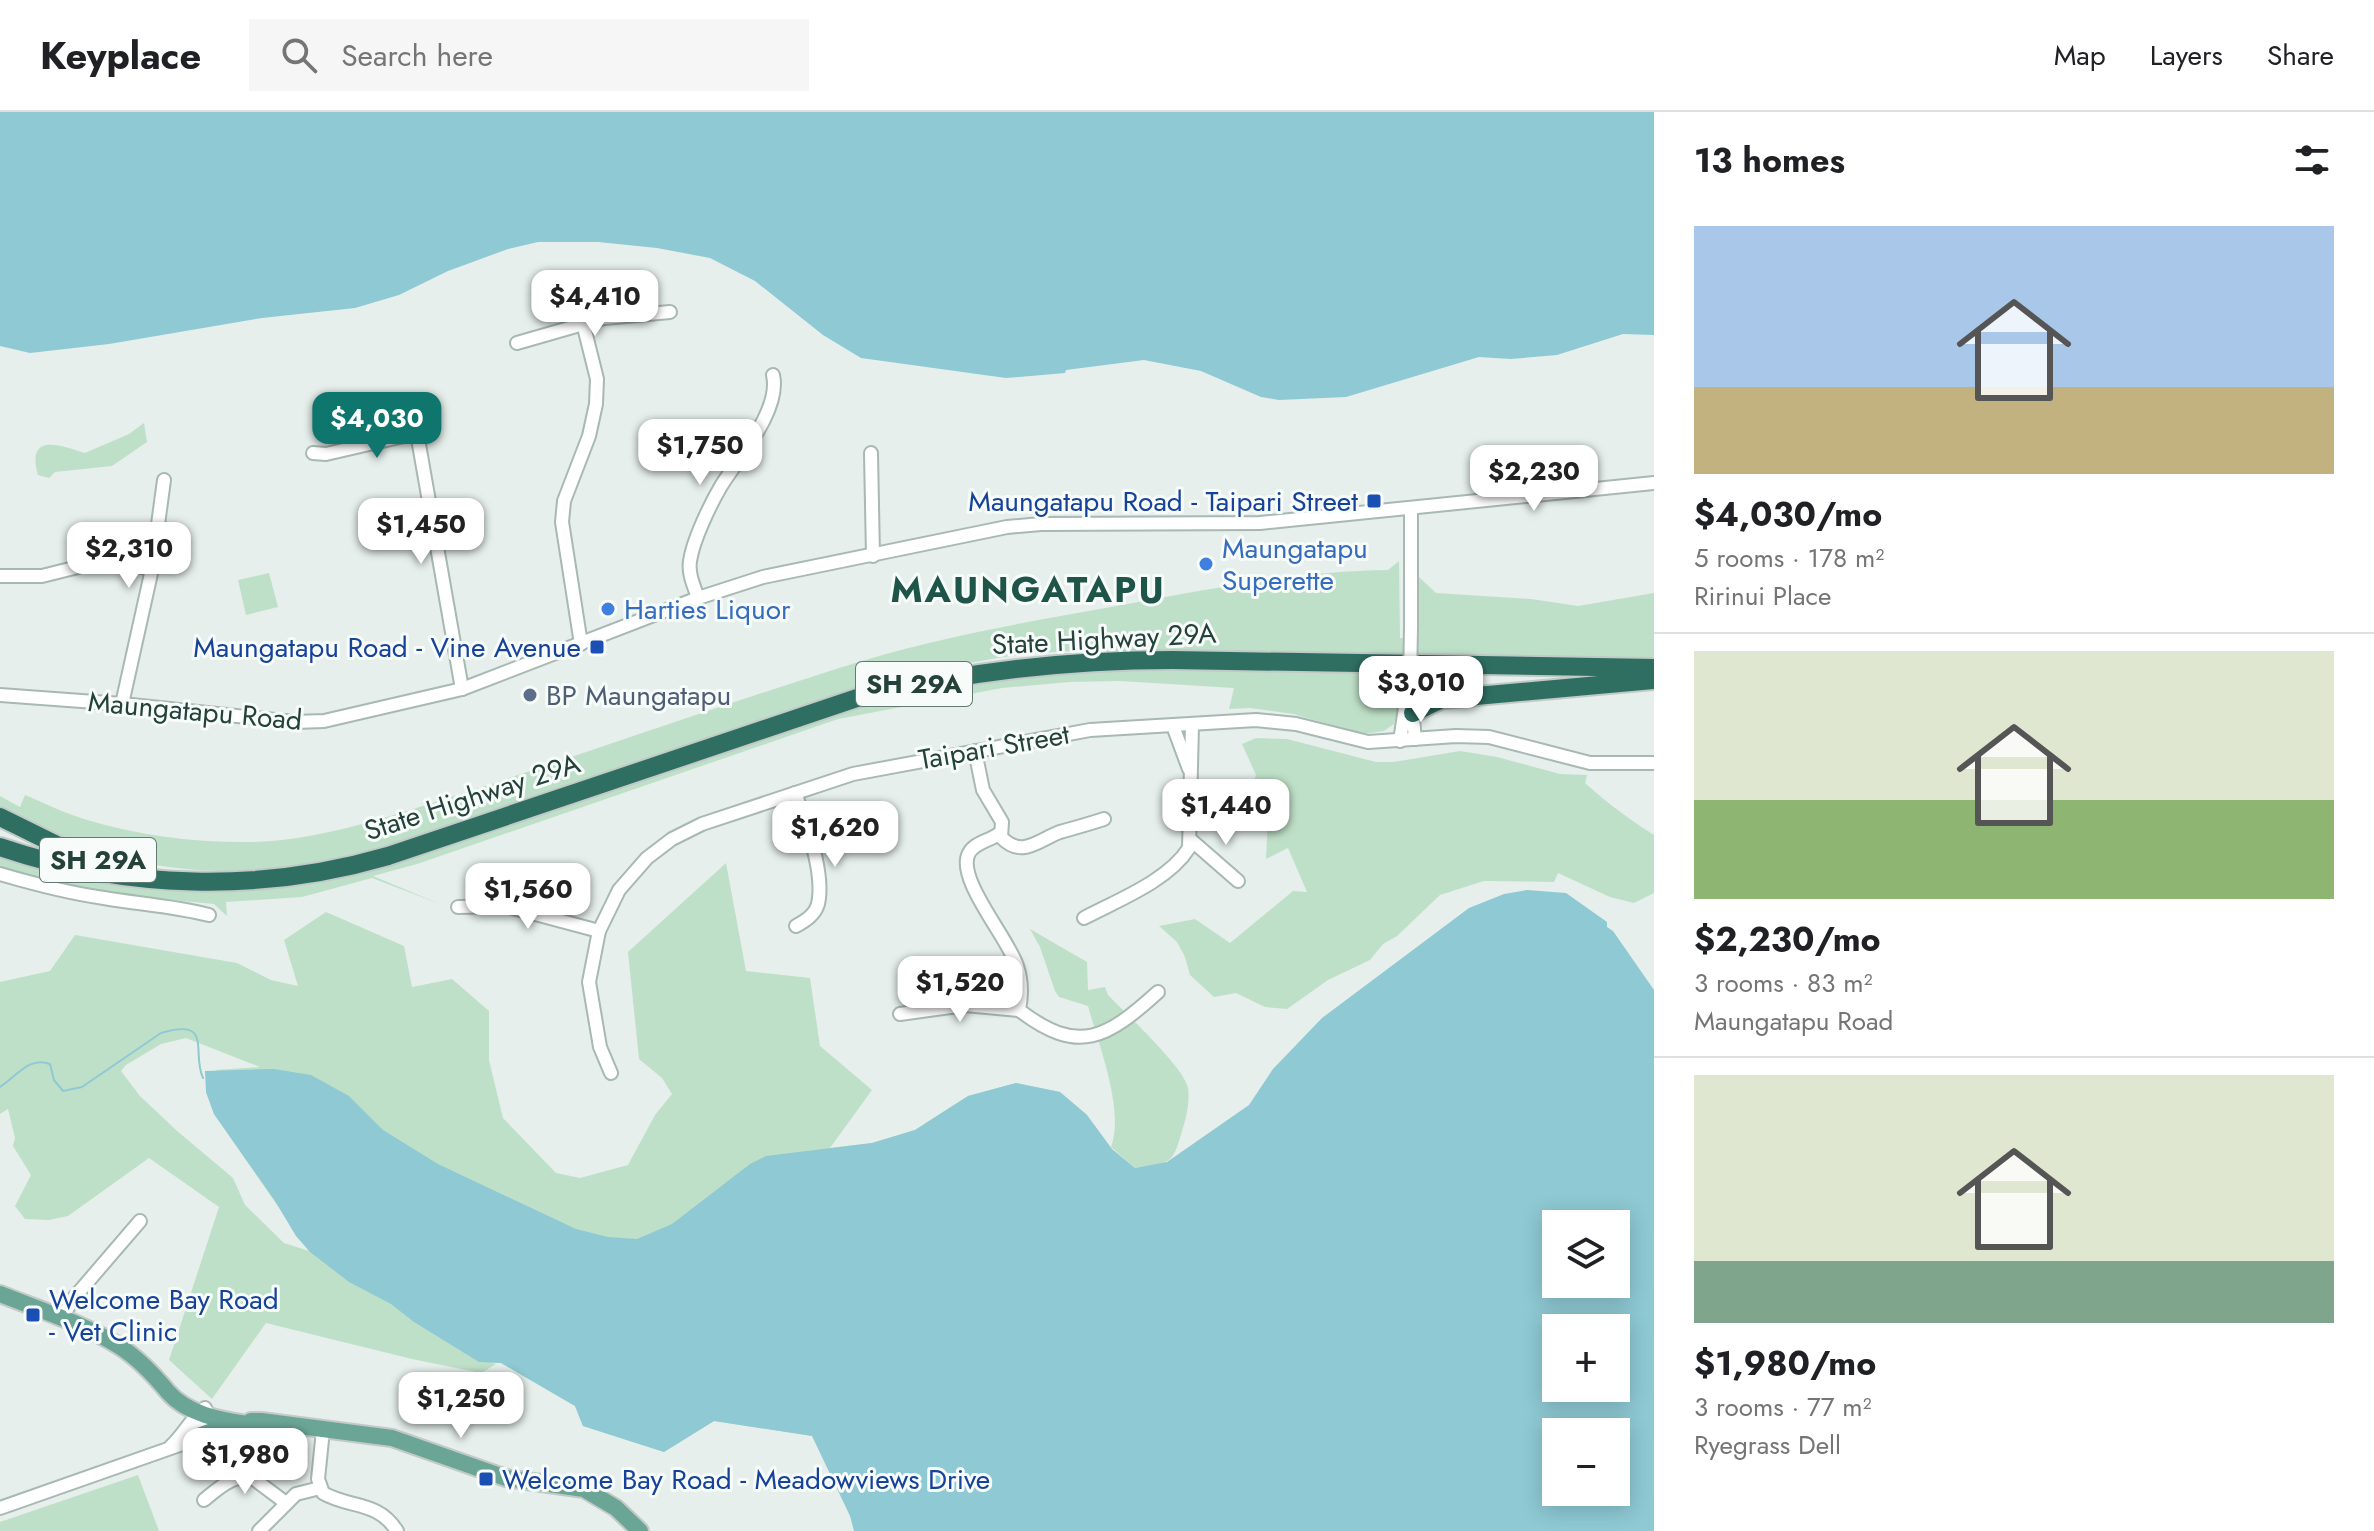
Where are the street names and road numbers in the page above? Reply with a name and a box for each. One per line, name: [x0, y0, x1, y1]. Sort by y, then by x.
street label: State Highway 29A: [991, 613, 1218, 665]
road number: SH 29A: [856, 662, 972, 706]
street label: Maungatapu Road: [86, 681, 304, 741]
street label: Taipari Street: [915, 714, 1073, 780]
street label: State Highway 29A: [359, 743, 586, 851]
road number: SH 29A: [40, 838, 156, 882]

